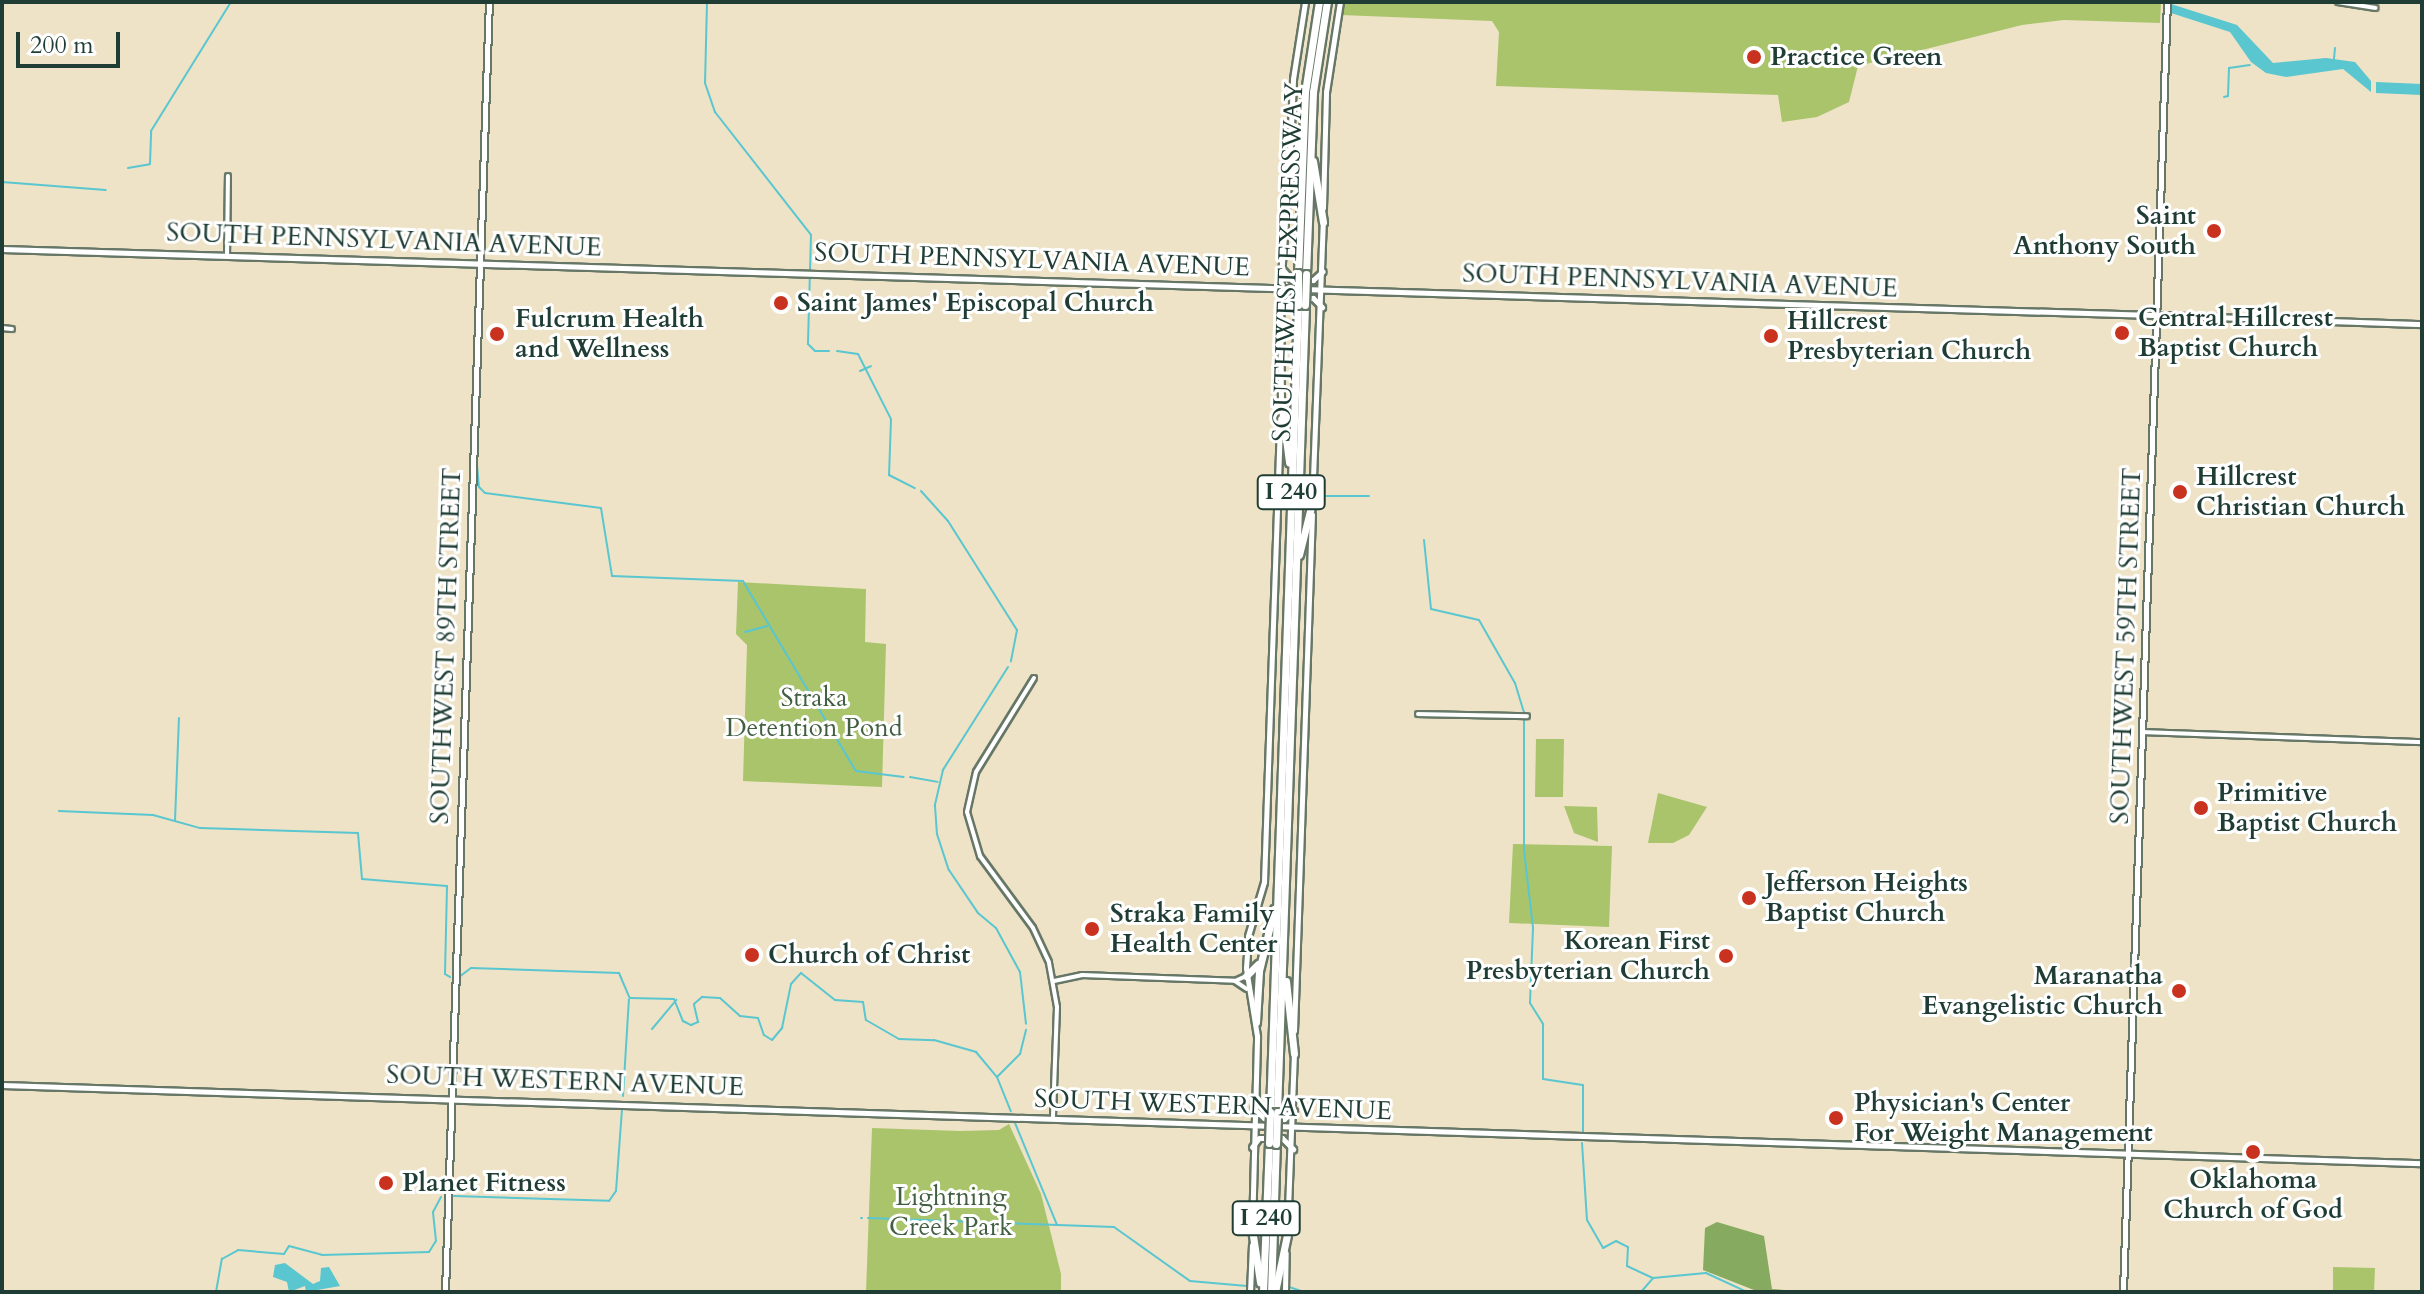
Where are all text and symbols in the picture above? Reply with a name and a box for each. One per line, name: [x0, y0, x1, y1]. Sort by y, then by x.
scale bar: [20, 16, 124, 66]
text: 200 m: [30, 29, 94, 62]
place label: Practice Green: [1770, 41, 1942, 73]
marker: Practice Green: [1745, 48, 1763, 66]
street label: SOUTHWEST EXPRESSWAY: [1266, 82, 1310, 442]
place label: Saint Anthony South: [2013, 200, 2196, 262]
street label: SOUTH PENNSYLVANIA AVENUE: [166, 217, 602, 263]
marker: Saint Anthony South: [2203, 220, 2225, 242]
street label: SOUTH PENNSYLVANIA AVENUE: [814, 237, 1250, 283]
street label: SOUTH PENNSYLVANIA AVENUE: [1462, 258, 1898, 304]
place label: Saint James' Episcopal Church: [797, 287, 1154, 319]
marker: Saint James' Episcopal Church: [772, 294, 790, 312]
place label: Central Hillcrest Baptist Church: [2138, 302, 2333, 364]
place label: Fulcrum Health and Wellness: [515, 303, 704, 364]
place label: Hillcrest Presbyterian Church: [1787, 305, 2031, 366]
marker: Fulcrum Health and Wellness: [486, 323, 508, 345]
marker: Central Hillcrest Baptist Church: [2113, 324, 2131, 342]
marker: Hillcrest Presbyterian Church: [1762, 327, 1780, 345]
place label: Hillcrest Christian Church: [2196, 461, 2405, 522]
street label: SOUTHWEST 89TH STREET: [424, 467, 468, 825]
street label: SOUTHWEST 59TH STREET: [2104, 467, 2148, 825]
road number: I 240: [1255, 472, 1327, 512]
marker: Hillcrest Christian Church: [2171, 483, 2189, 501]
park label: Straka Detention Pond: [725, 682, 903, 744]
place label: Primitive Baptist Church: [2217, 777, 2397, 838]
marker: Primitive Baptist Church: [2192, 799, 2210, 817]
place label: Jefferson Heights Baptist Church: [1765, 867, 1968, 928]
marker: Jefferson Heights Baptist Church: [1740, 889, 1758, 907]
place label: Straka Family Health Center: [1110, 898, 1277, 960]
marker: Straka Family Health Center: [1081, 918, 1103, 940]
place label: Korean First Presbyterian Church: [1466, 925, 1710, 986]
place label: Church of Christ: [768, 939, 970, 971]
marker: Church of Christ: [743, 946, 761, 964]
marker: Korean First Presbyterian Church: [1717, 947, 1735, 965]
place label: Maranatha Evangelistic Church: [1922, 960, 2163, 1022]
marker: Maranatha Evangelistic Church: [2170, 982, 2188, 1000]
street label: SOUTH WESTERN AVENUE: [386, 1059, 744, 1103]
street label: SOUTH WESTERN AVENUE: [1034, 1083, 1392, 1127]
place label: Physician's Center For Weight Management: [1854, 1087, 2153, 1148]
marker: Physician's Center For Weight Management: [1825, 1107, 1847, 1129]
marker: Oklahoma Church of God: [2244, 1143, 2262, 1161]
place label: Oklahoma Church of God: [2163, 1164, 2343, 1226]
place label: Planet Fitness: [402, 1167, 566, 1199]
marker: Planet Fitness: [377, 1174, 395, 1192]
park label: Lightning Creek Park: [889, 1181, 1013, 1242]
road number: I 240: [1230, 1198, 1302, 1238]

